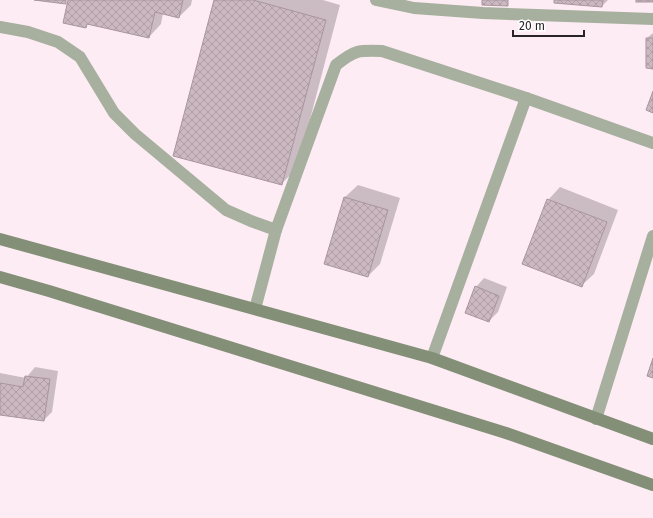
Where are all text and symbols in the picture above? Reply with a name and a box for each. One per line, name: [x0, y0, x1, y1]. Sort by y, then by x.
scale bar: [513, 12, 584, 38]
text: 20 m: [519, 19, 545, 33]

